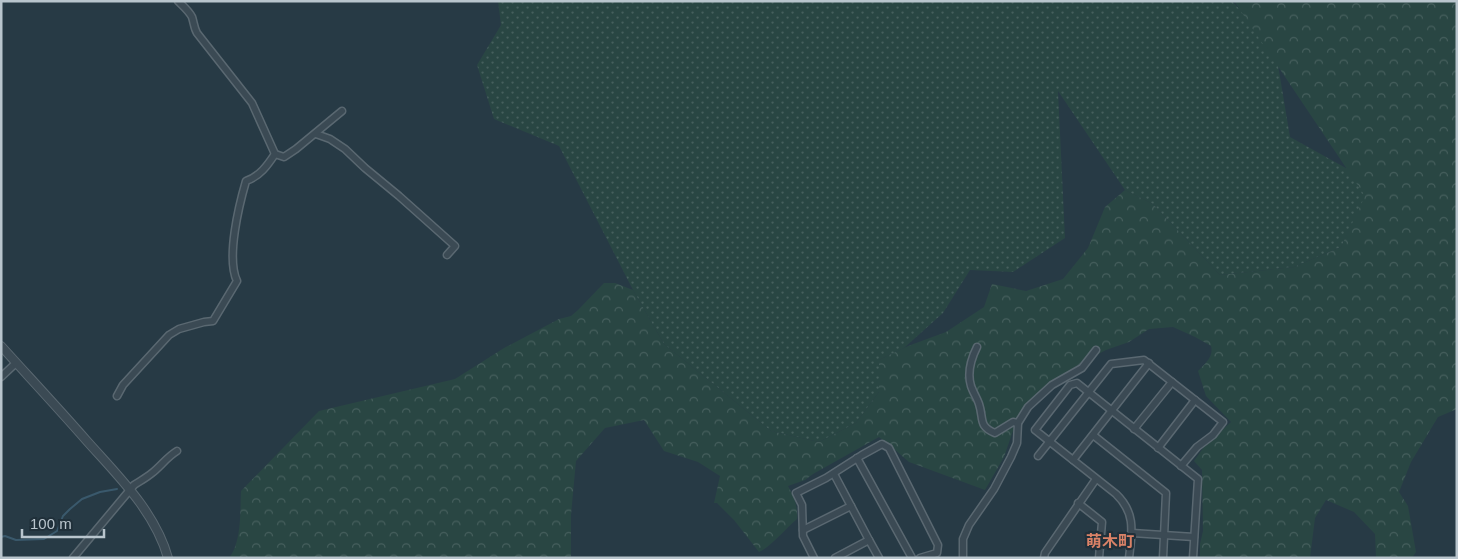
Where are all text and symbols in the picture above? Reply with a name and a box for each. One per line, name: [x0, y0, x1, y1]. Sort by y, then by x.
scale bar: [22, 506, 105, 538]
text: 100 m: [30, 515, 72, 532]
district label: 萌木町: [1086, 533, 1134, 550]

